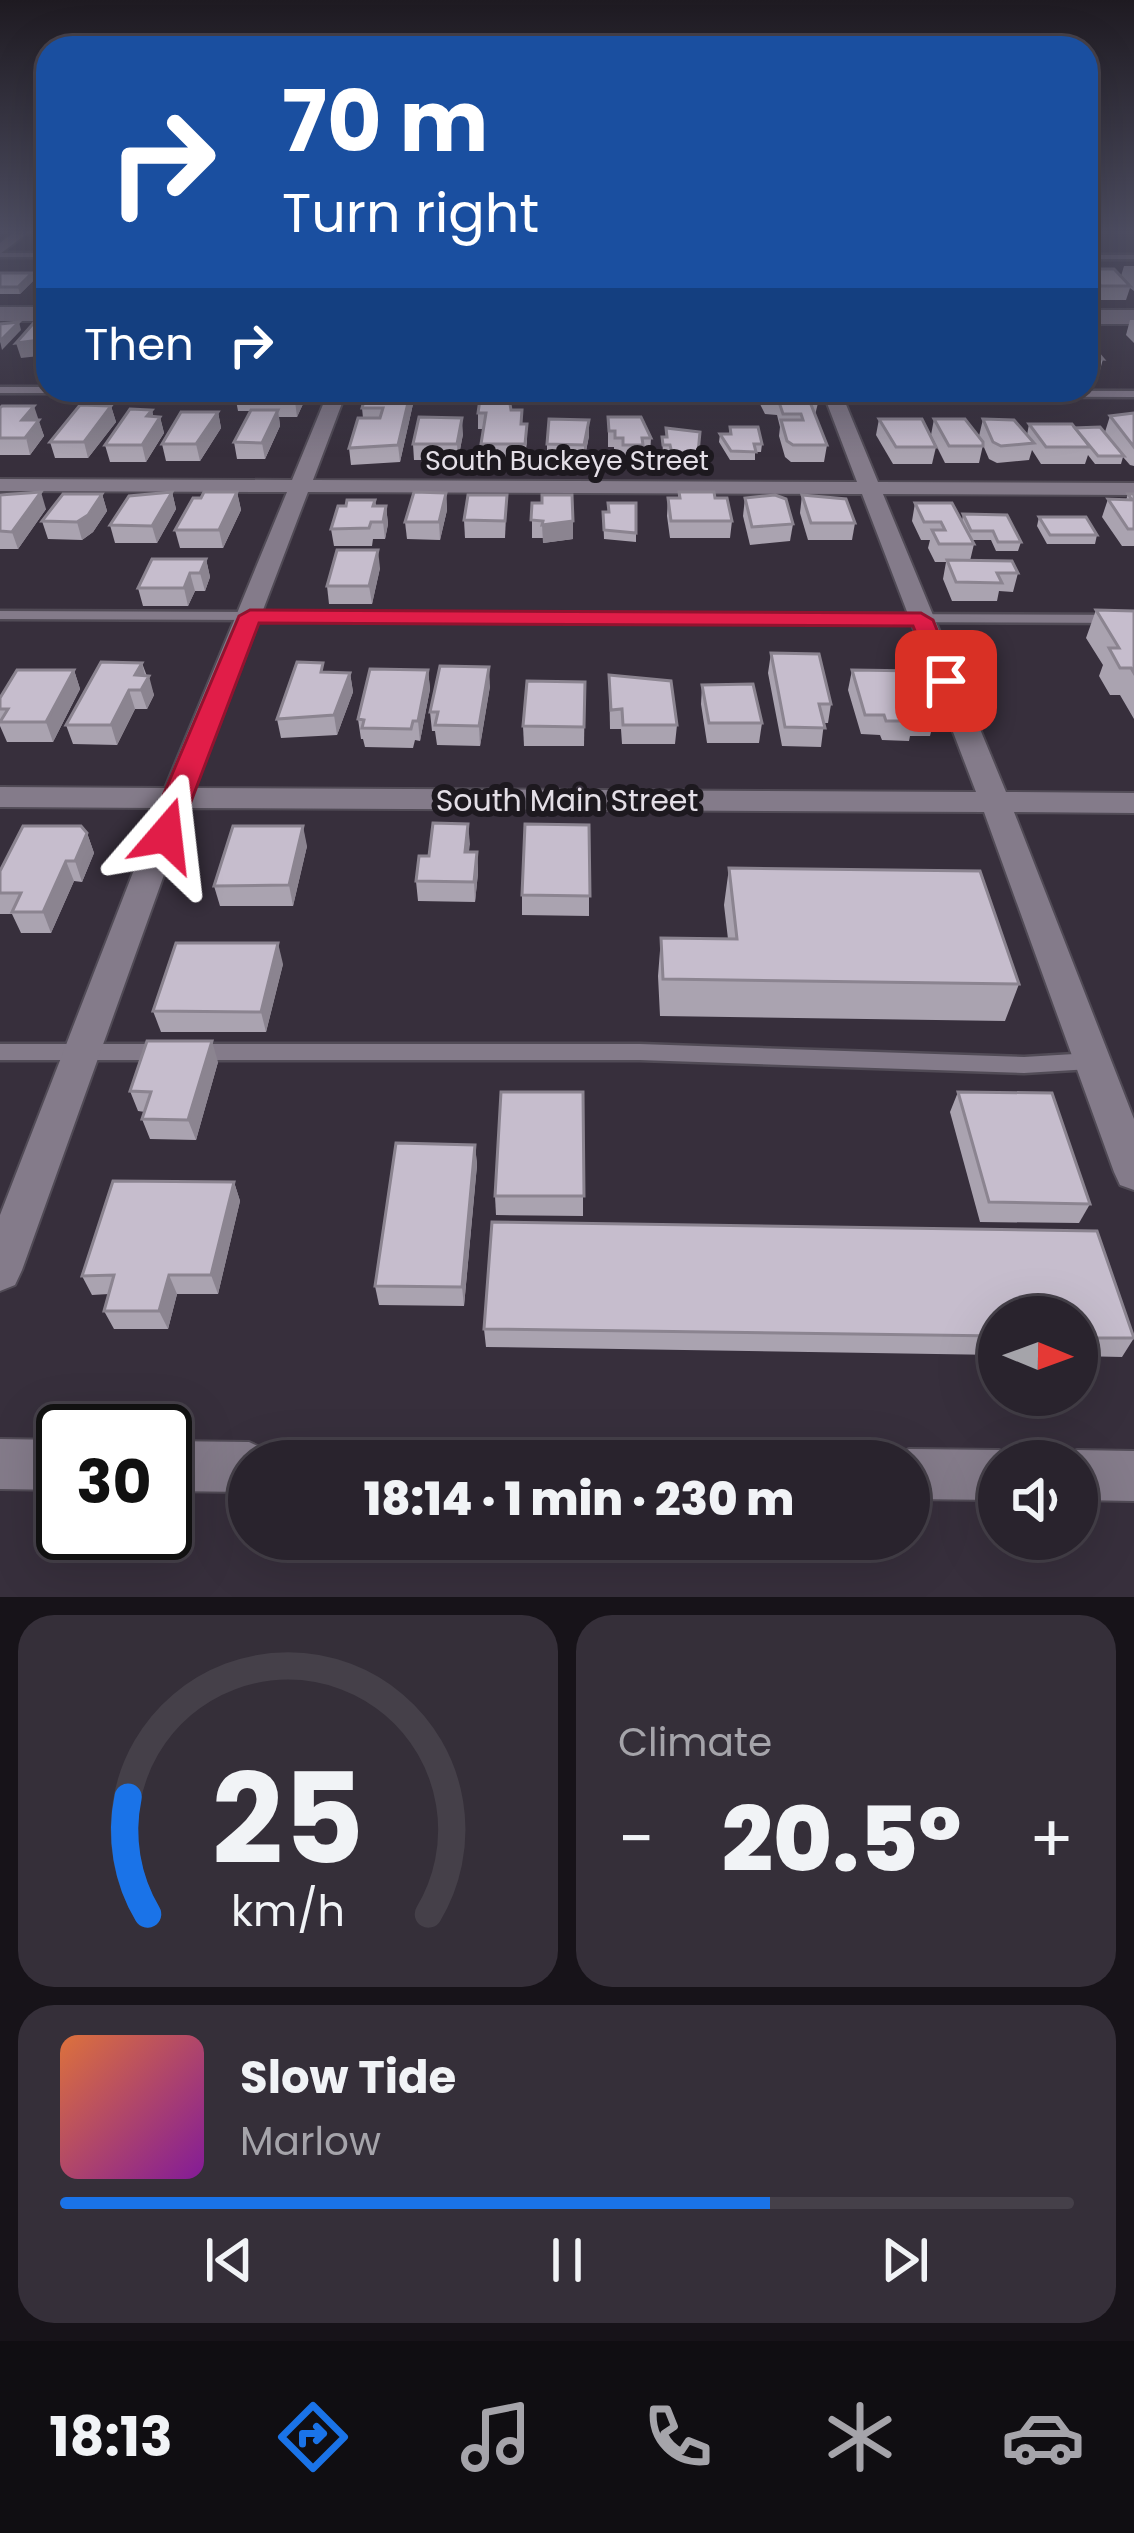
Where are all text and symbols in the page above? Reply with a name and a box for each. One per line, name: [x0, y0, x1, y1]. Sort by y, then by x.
text: 70 m: [282, 63, 488, 180]
icon: right: [84, 84, 240, 240]
text: Turn right: [282, 175, 539, 251]
icon: right: [218, 312, 284, 378]
text: Then: [84, 313, 194, 376]
street label: South Buckeye Street: [425, 442, 709, 479]
pin: [895, 630, 997, 732]
icon: arrive: [913, 648, 979, 714]
position arrow: [103, 772, 229, 898]
street label: South Main Street: [436, 779, 698, 822]
north arrow: [978, 1296, 1098, 1416]
map controls: [978, 1296, 1098, 1560]
speed limit sign: 30: [36, 1404, 192, 1560]
button: sound: [978, 1440, 1098, 1560]
text: 18:14 · 1 min · 230 m: [364, 1468, 794, 1531]
text: Climate: [618, 1715, 772, 1770]
text: 25: [212, 1732, 364, 1907]
text: 20.5°: [722, 1776, 961, 1903]
text: −: [618, 1793, 654, 1885]
text: +: [1029, 1793, 1074, 1885]
text: km/h: [231, 1881, 345, 1941]
text: Slow Tide: [240, 2046, 456, 2109]
text: Marlow: [240, 2114, 381, 2169]
icon: previous: [196, 2227, 262, 2293]
icon: pause: [534, 2227, 600, 2293]
icon: next: [872, 2227, 938, 2293]
icon: directions: [271, 2395, 355, 2479]
icon: music: [454, 2395, 538, 2479]
icon: phone: [636, 2395, 720, 2479]
icon: climate: [818, 2395, 902, 2479]
icon: car: [1001, 2395, 1085, 2479]
text: 18:13: [49, 2399, 173, 2475]

